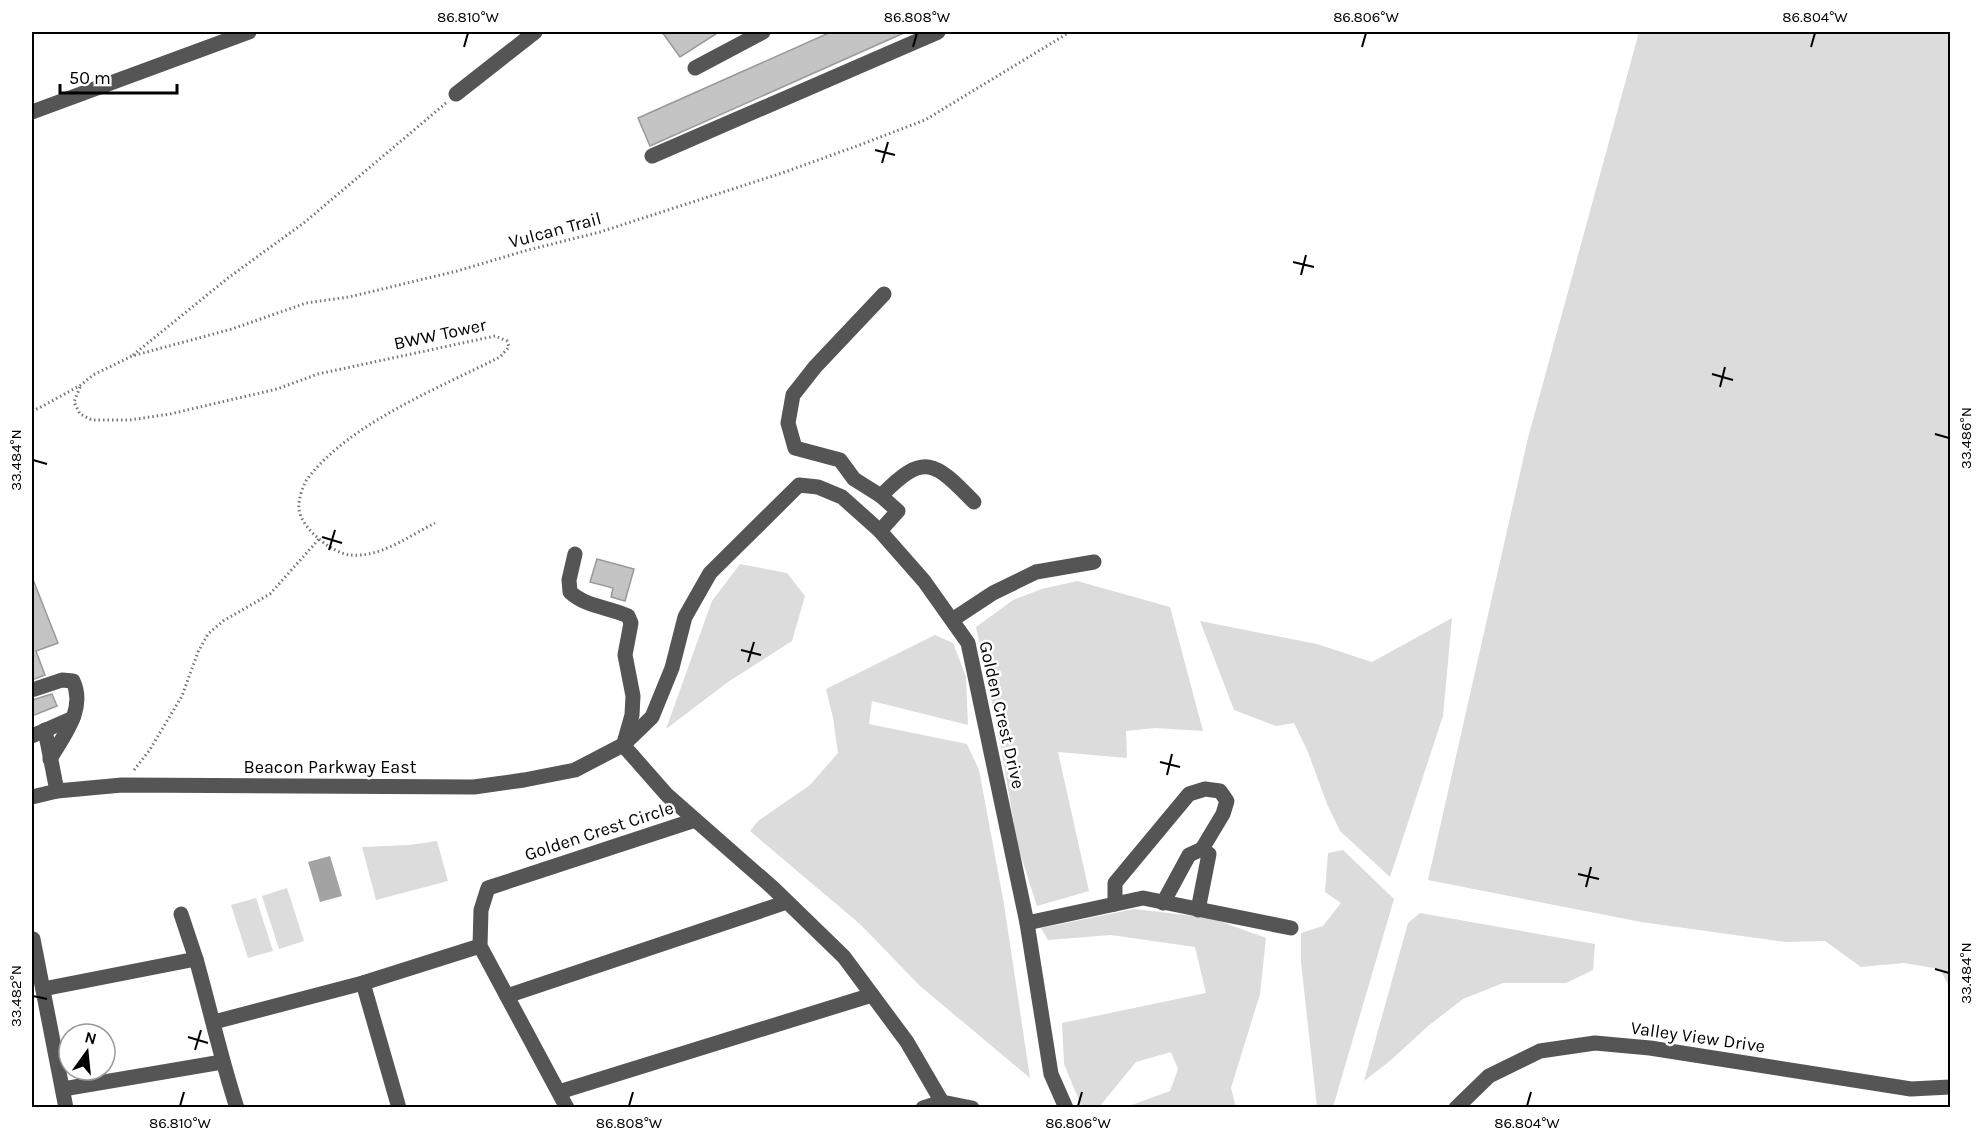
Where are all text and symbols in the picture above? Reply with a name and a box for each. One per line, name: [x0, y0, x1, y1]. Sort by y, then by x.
text: 86.810°W: [437, 8, 500, 26]
text: 86.808°W: [884, 8, 951, 26]
text: 86.806°W: [1333, 8, 1399, 26]
text: 86.804°W: [1782, 8, 1848, 26]
scale bar: [60, 57, 177, 95]
text: 50 m: [69, 67, 111, 89]
street label: Vulcan Trail: [506, 207, 604, 253]
street label: BWW Tower: [392, 313, 489, 355]
text: 33.486°N: [1957, 407, 1975, 469]
text: 33.484°N: [7, 429, 25, 491]
street label: Golden Crest Drive: [974, 639, 1030, 791]
street label: Beacon Parkway East: [244, 756, 417, 778]
street label: Golden Crest Circle: [522, 797, 676, 865]
text: 33.484°N: [1957, 942, 1975, 1004]
text: 33.482°N: [7, 965, 25, 1027]
street label: Valley View Drive: [1629, 1017, 1767, 1057]
north arrow: [57, 1022, 117, 1082]
text: N: [83, 1027, 99, 1049]
text: 86.810°W: [149, 1114, 212, 1132]
text: 86.808°W: [596, 1114, 663, 1132]
text: 86.806°W: [1045, 1114, 1111, 1132]
text: 86.804°W: [1494, 1114, 1560, 1132]

